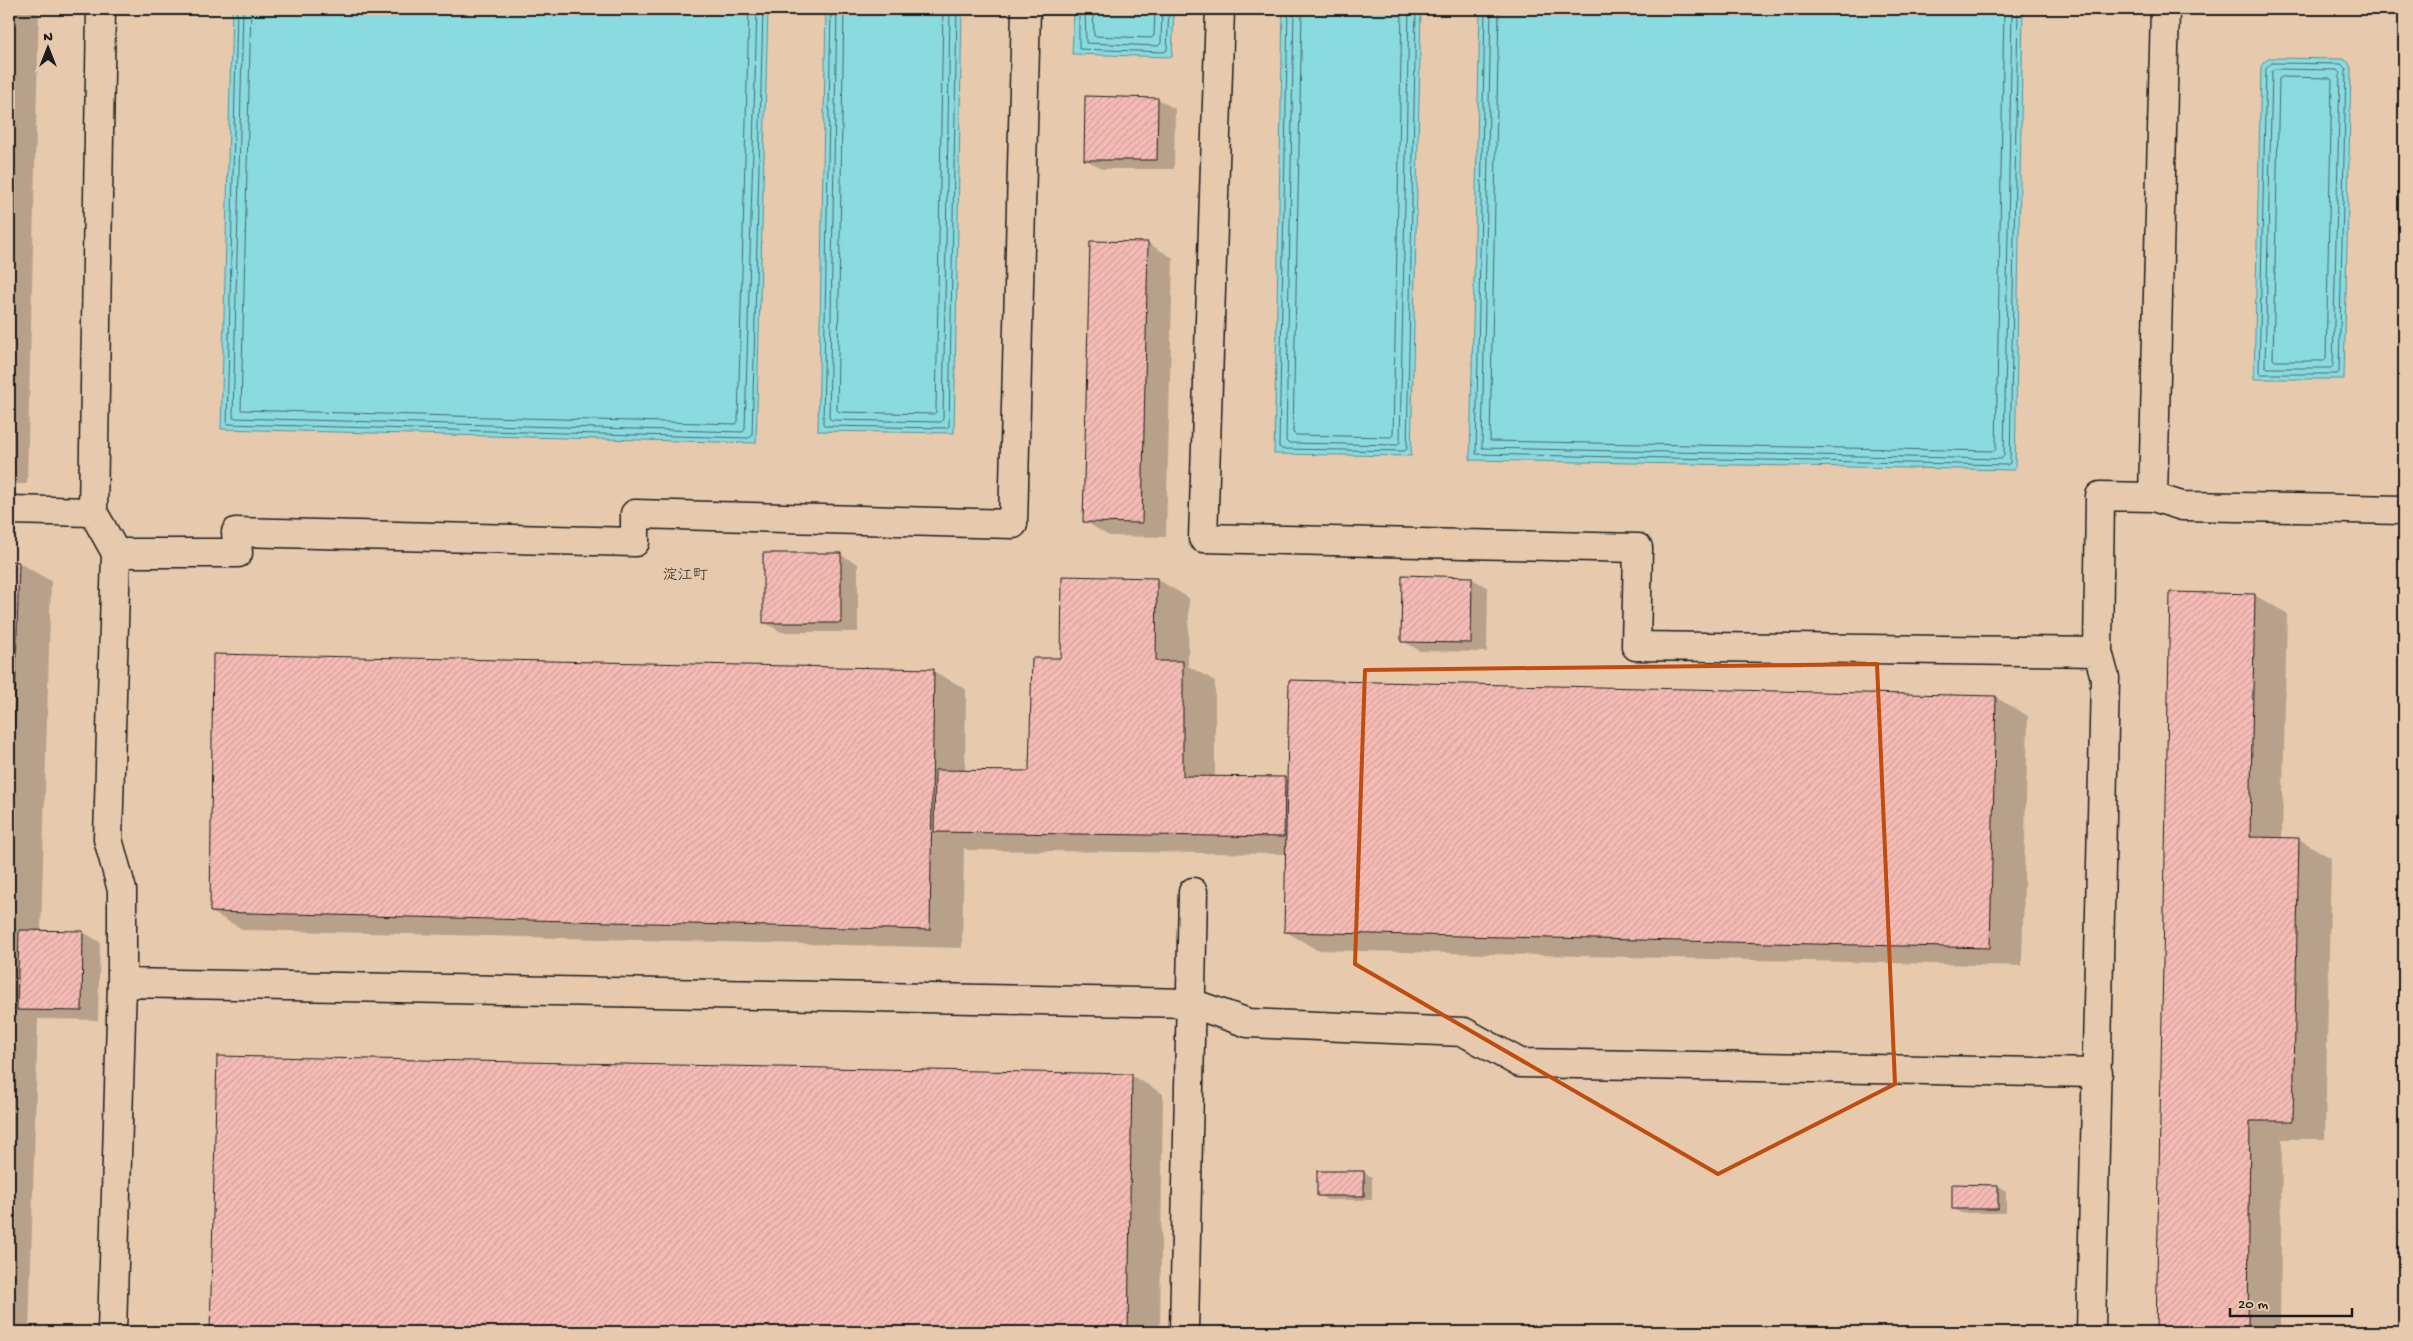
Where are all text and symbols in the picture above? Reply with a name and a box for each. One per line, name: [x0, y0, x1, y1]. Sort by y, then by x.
north arrow: [22, 22, 72, 72]
text: N: [43, 29, 53, 46]
district label: 淀江町: [662, 567, 708, 585]
scale bar: [2230, 1286, 2353, 1318]
text: 20 m: [2238, 1296, 2268, 1314]

